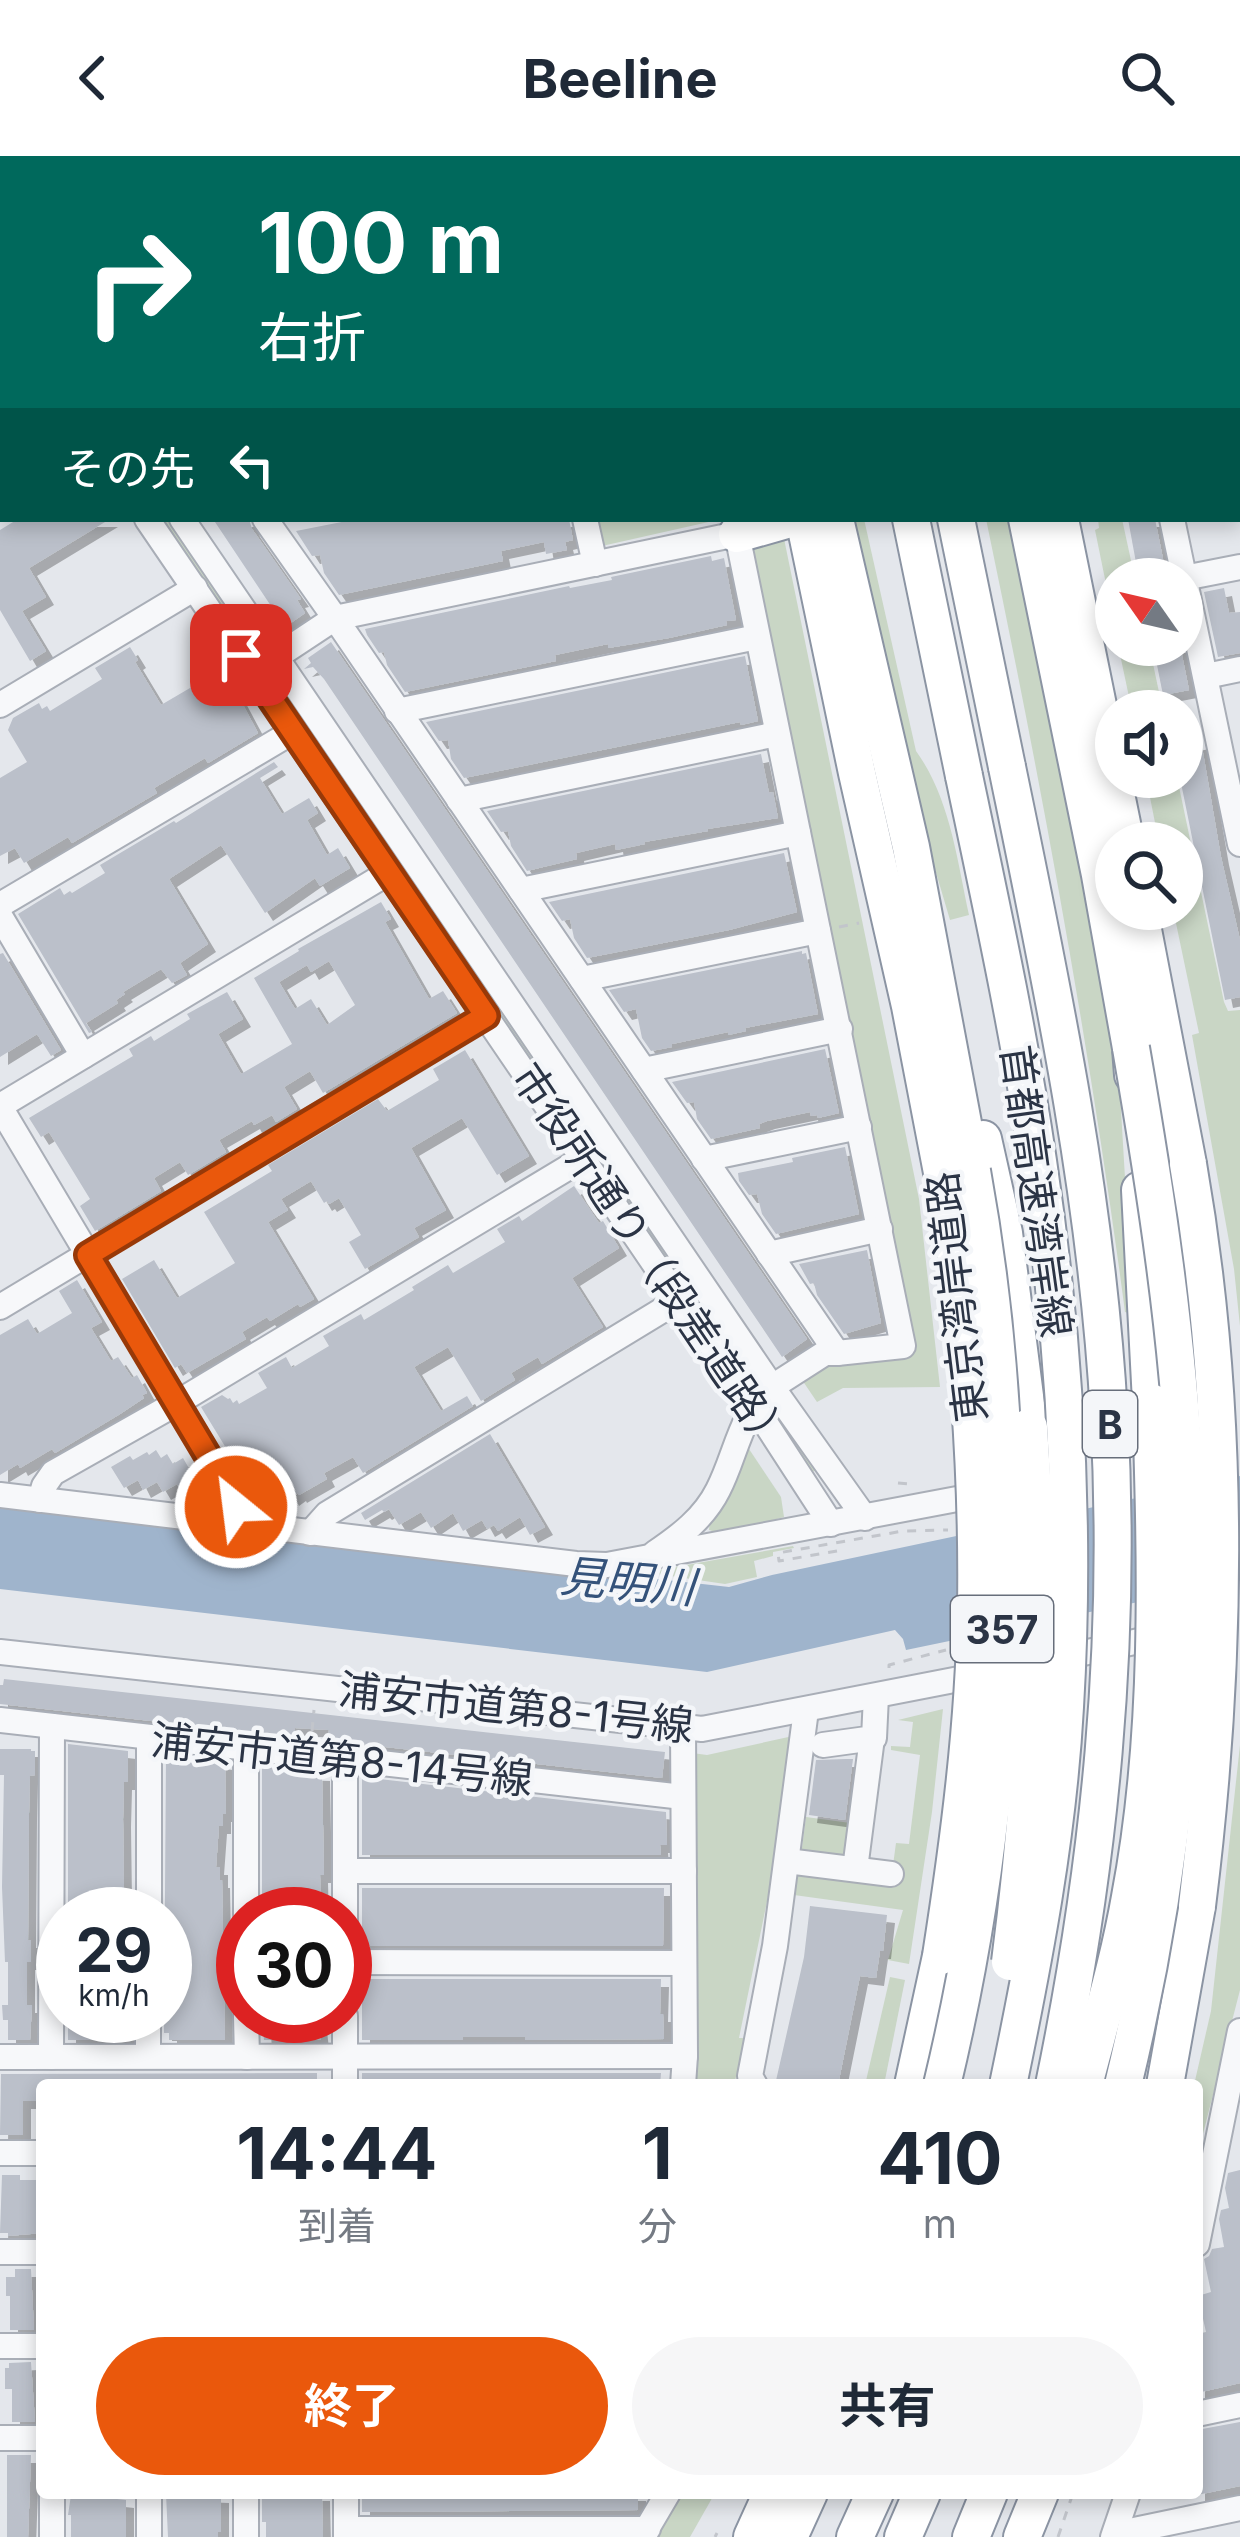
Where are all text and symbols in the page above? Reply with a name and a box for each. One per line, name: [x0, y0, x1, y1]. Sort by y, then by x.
icon: back: [60, 45, 126, 111]
icon: search: [1114, 45, 1180, 111]
text: Beeline: [522, 46, 718, 111]
text: 100 m: [258, 192, 504, 293]
icon: right: [60, 204, 216, 360]
text: 右折: [258, 305, 366, 370]
icon: left: [219, 432, 285, 498]
text: その先: [60, 441, 195, 496]
north arrow: [1095, 558, 1203, 666]
map controls: [1095, 558, 1203, 930]
pin: [190, 604, 292, 706]
icon: arrive: [208, 622, 274, 688]
button: sound: [1095, 690, 1203, 798]
button: search: [1095, 822, 1203, 930]
street label: 首都高速湾岸線: [991, 1042, 1083, 1340]
street label: 市役所通り（段差道路）: [502, 1053, 802, 1465]
street label: 東京湾岸道路: [915, 1169, 997, 1425]
road number: B: [1083, 1391, 1137, 1457]
position arrow: [173, 1444, 299, 1570]
water label: 見明川: [558, 1548, 702, 1615]
road number: 357: [951, 1596, 1053, 1662]
street label: 浦安市道第8-1号線: [336, 1663, 696, 1751]
street label: 浦安市道第8-14号線: [149, 1714, 535, 1804]
speed limit sign: 30: [216, 1887, 372, 2043]
text: 29: [76, 1914, 152, 1986]
text: km/h: [78, 1977, 150, 2013]
text: 14:44: [236, 2109, 437, 2196]
text: 1: [642, 2109, 673, 2196]
text: 410: [877, 2114, 1003, 2201]
text: m: [923, 2200, 957, 2247]
text: 到着: [298, 2202, 376, 2249]
text: 分: [638, 2202, 677, 2249]
button: 終了: [96, 2337, 608, 2475]
button: 共有: [632, 2337, 1143, 2475]

